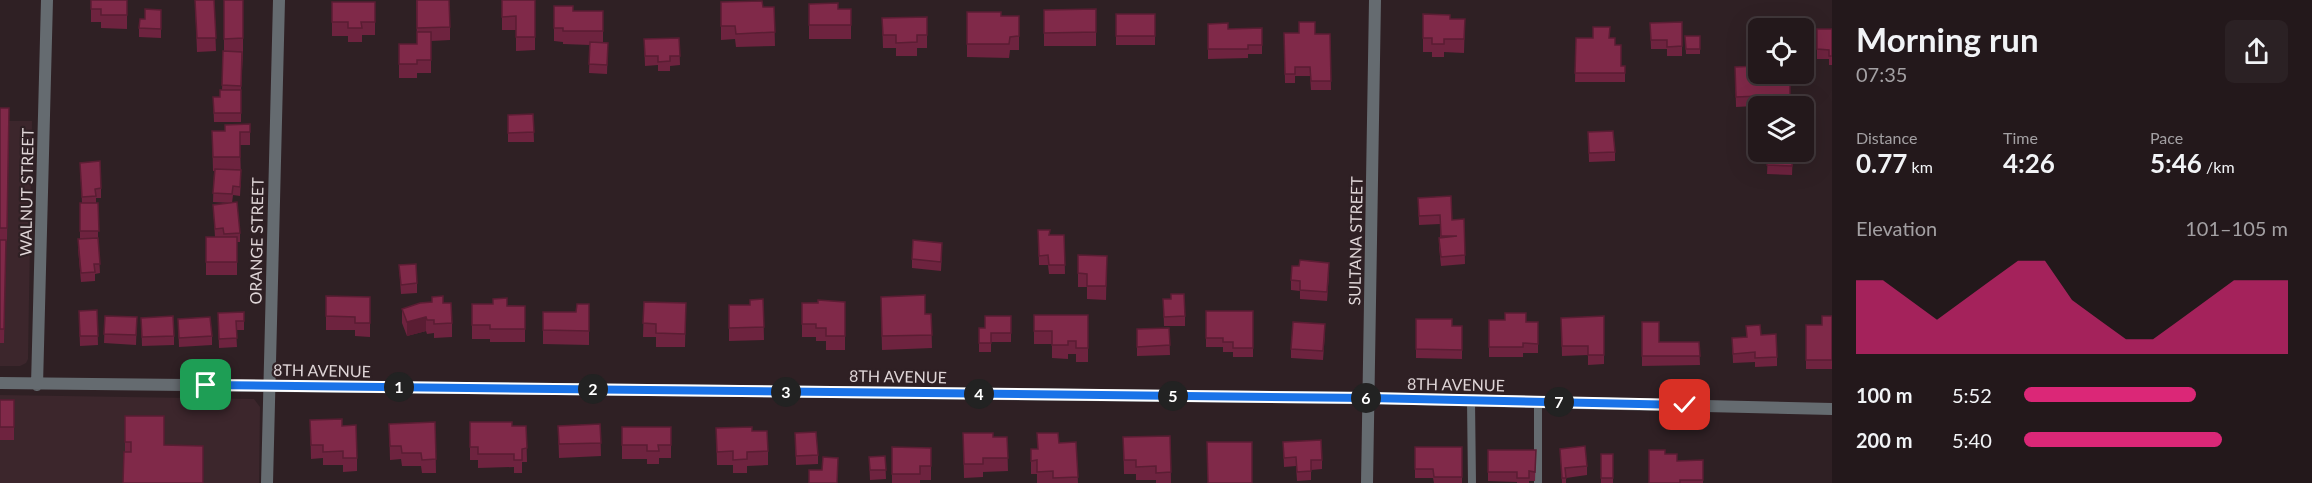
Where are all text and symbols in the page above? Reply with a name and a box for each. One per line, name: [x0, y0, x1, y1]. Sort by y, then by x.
map controls: [1748, 18, 1814, 162]
button: locate: [1748, 18, 1814, 84]
text: Morning run: [1856, 19, 2039, 59]
button: share: [2225, 20, 2288, 83]
text: 07:35: [1856, 62, 1907, 86]
button: layers: [1748, 96, 1814, 162]
street label: WALNUT STREET: [15, 127, 37, 256]
text: Distance: [1856, 128, 1917, 147]
text: Time: [2003, 128, 2038, 147]
text: Pace: [2150, 128, 2183, 147]
text: 0.77: [1856, 147, 1907, 179]
text: 4:26: [2003, 147, 2055, 179]
text: 5:46: [2150, 147, 2202, 179]
text: km: [1907, 157, 1933, 176]
text: /km: [2202, 157, 2235, 176]
street label: SULTANA STREET: [1344, 176, 1366, 306]
street label: ORANGE STREET: [245, 177, 267, 305]
text: Elevation: [1856, 216, 1937, 240]
text: 101–105 m: [2185, 216, 2288, 240]
pin: [180, 359, 231, 410]
street label: 8TH AVENUE: [273, 360, 371, 380]
street label: 8TH AVENUE: [849, 366, 947, 386]
icon: arrive: [189, 368, 222, 401]
pin: 1: [384, 372, 414, 402]
pin: 2: [578, 374, 608, 404]
street label: 8TH AVENUE: [1407, 374, 1505, 394]
text: 1: [394, 377, 404, 396]
pin: 3: [771, 377, 801, 407]
text: 2: [588, 379, 598, 398]
pin: 4: [964, 379, 994, 409]
pin: [1659, 379, 1710, 430]
pin: 5: [1158, 381, 1188, 411]
text: 3: [781, 382, 791, 401]
pin: 6: [1351, 383, 1381, 413]
text: 100 m: [1856, 383, 1912, 407]
text: 5:52: [1952, 383, 1992, 407]
text: 4: [974, 384, 984, 403]
text: 5: [1168, 386, 1178, 405]
pin: 7: [1544, 387, 1574, 417]
text: 6: [1361, 388, 1371, 407]
icon: check: [1668, 388, 1701, 421]
text: 7: [1554, 392, 1564, 411]
text: 200 m: [1856, 428, 1912, 452]
text: 5:40: [1952, 428, 1992, 452]

